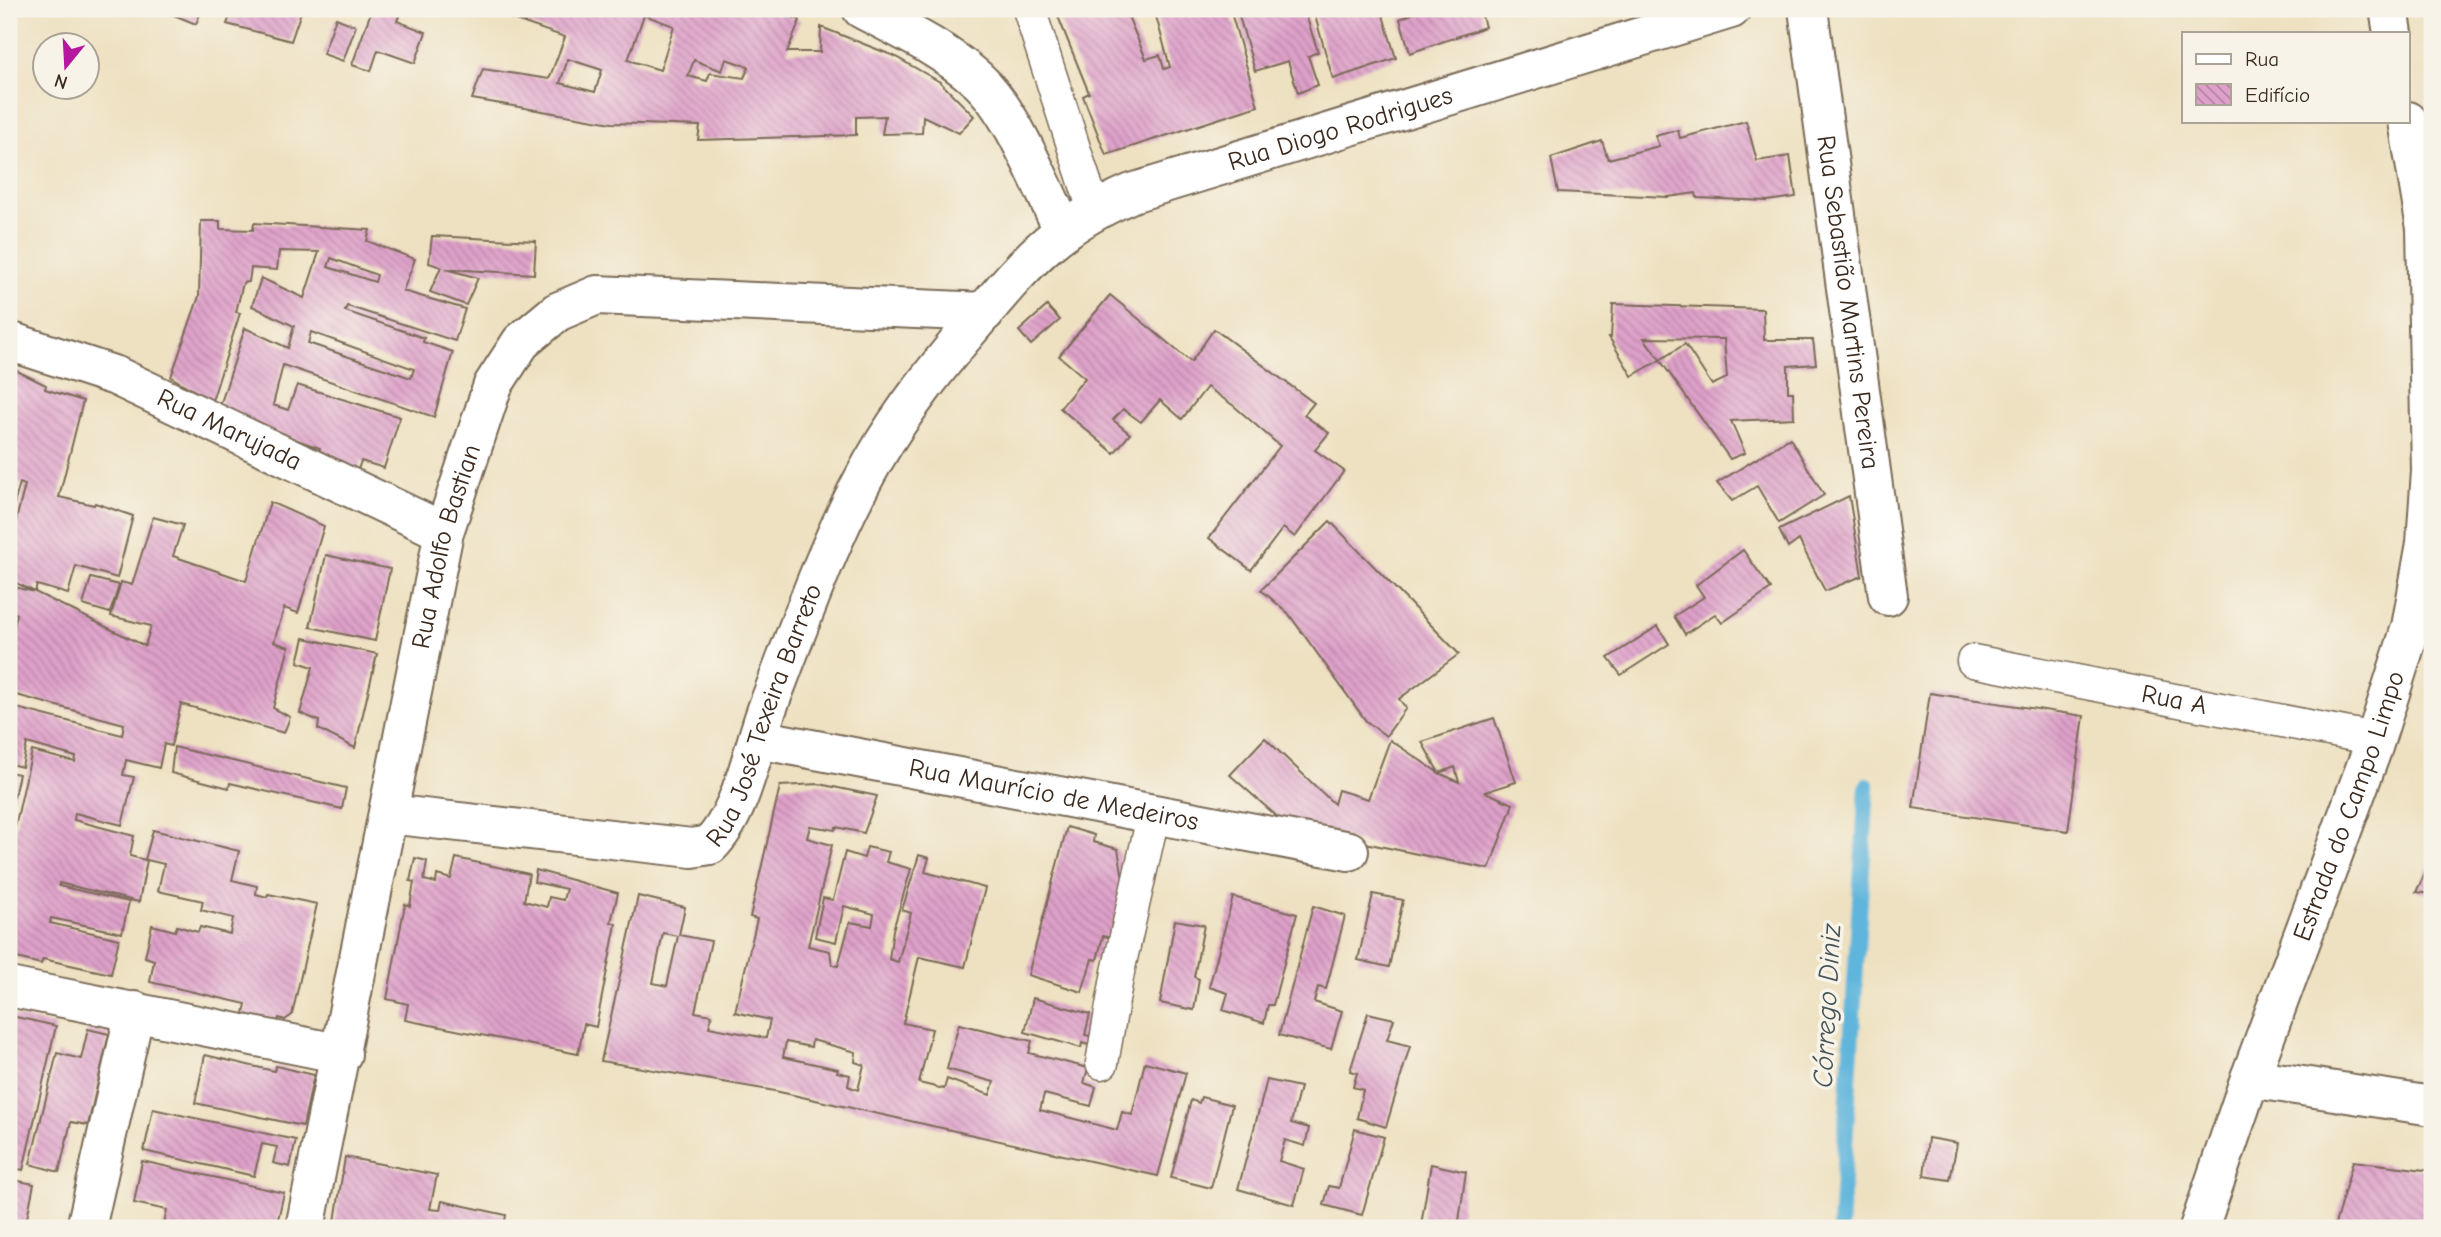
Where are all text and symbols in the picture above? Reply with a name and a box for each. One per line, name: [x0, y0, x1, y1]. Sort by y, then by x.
north arrow: [32, 32, 102, 102]
legend: [2182, 32, 2410, 122]
text: Rua: [2245, 47, 2279, 71]
text: N: [52, 69, 70, 94]
street label: Rua Diogo Rodrigues: [1225, 80, 1456, 178]
text: Edifício: [2245, 83, 2310, 107]
street label: Rua Sebastião Martins Pereira: [1810, 133, 1886, 471]
street label: Rua Marujada: [152, 383, 306, 477]
street label: Rua Adolfo Bastian: [406, 441, 487, 651]
street label: Rua José Texeira Barreto: [700, 580, 829, 853]
street label: Estrada do Campo Limpo: [2287, 667, 2411, 945]
street label: Rua A: [2139, 679, 2210, 721]
street label: Rua Maurício de Medeiros: [907, 753, 1201, 837]
water label: Córrego Diniz: [1807, 922, 1847, 1089]

